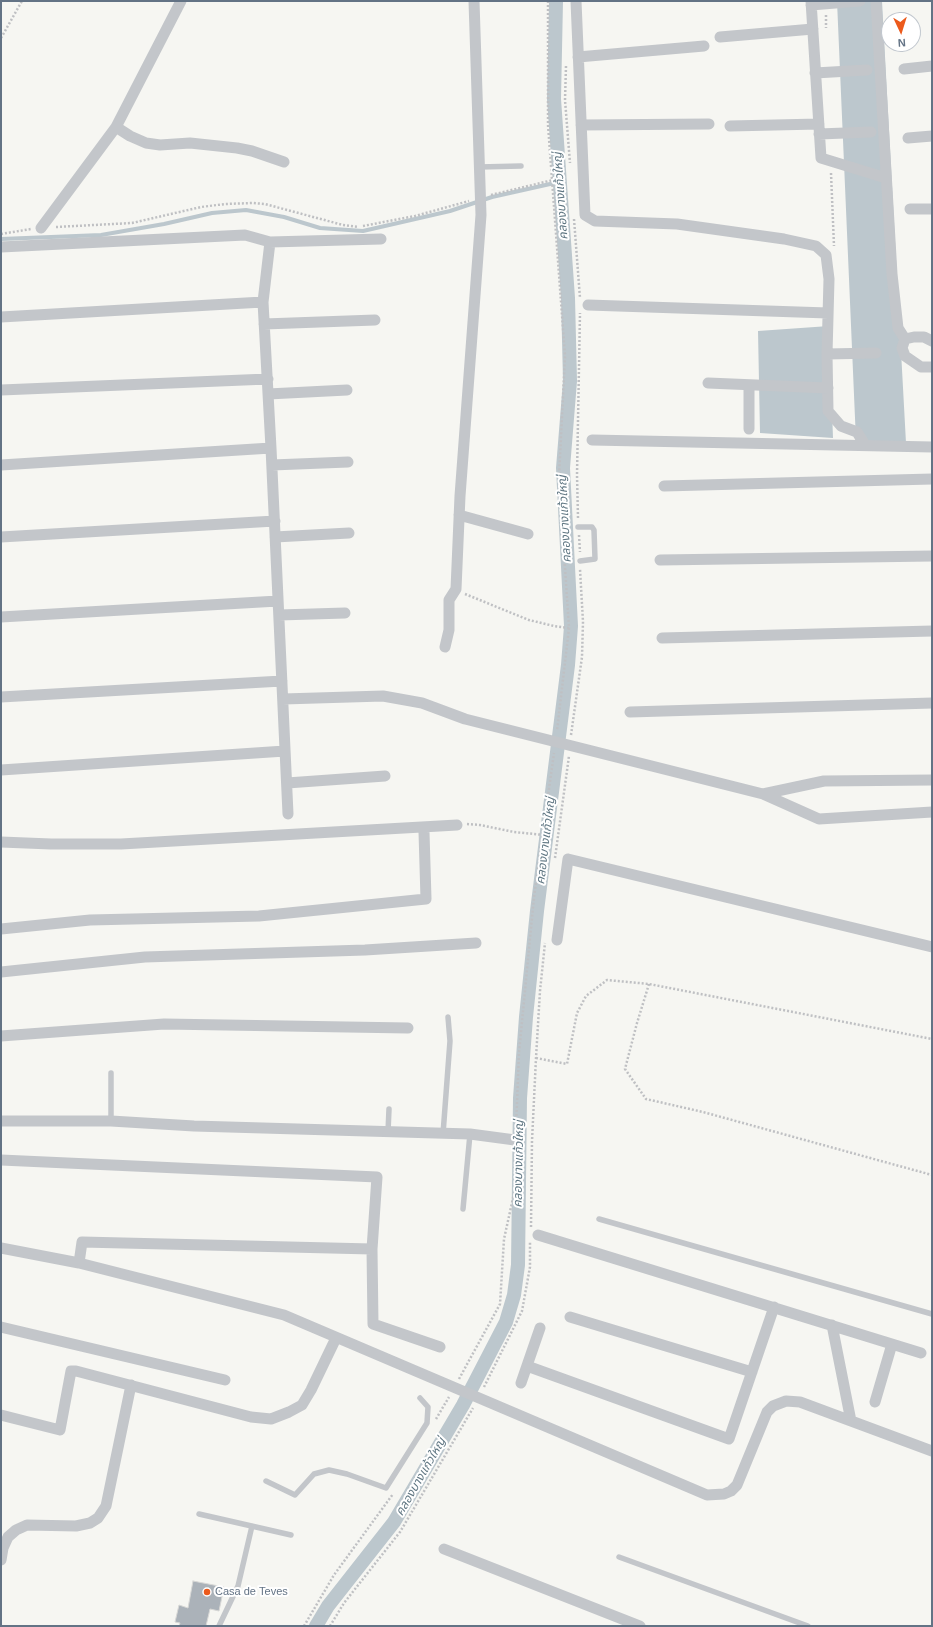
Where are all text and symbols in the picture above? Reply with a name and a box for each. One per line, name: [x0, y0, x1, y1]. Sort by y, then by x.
north arrow: [881, 12, 921, 52]
text: N: [897, 37, 906, 49]
water label: คลองบางแก้วใหญ่: [551, 152, 571, 240]
water label: คลองบางแก้วใหญ่: [556, 475, 574, 563]
water label: คลองบางแก้วใหญ่: [534, 797, 558, 885]
water label: คลองบางแก้วใหญ่: [511, 1120, 527, 1208]
water label: คลองบางแก้วใหญ่: [393, 1436, 449, 1518]
place label: Casa de Teves: [215, 1585, 288, 1599]
marker: Casa de Teves: [202, 1587, 212, 1597]

